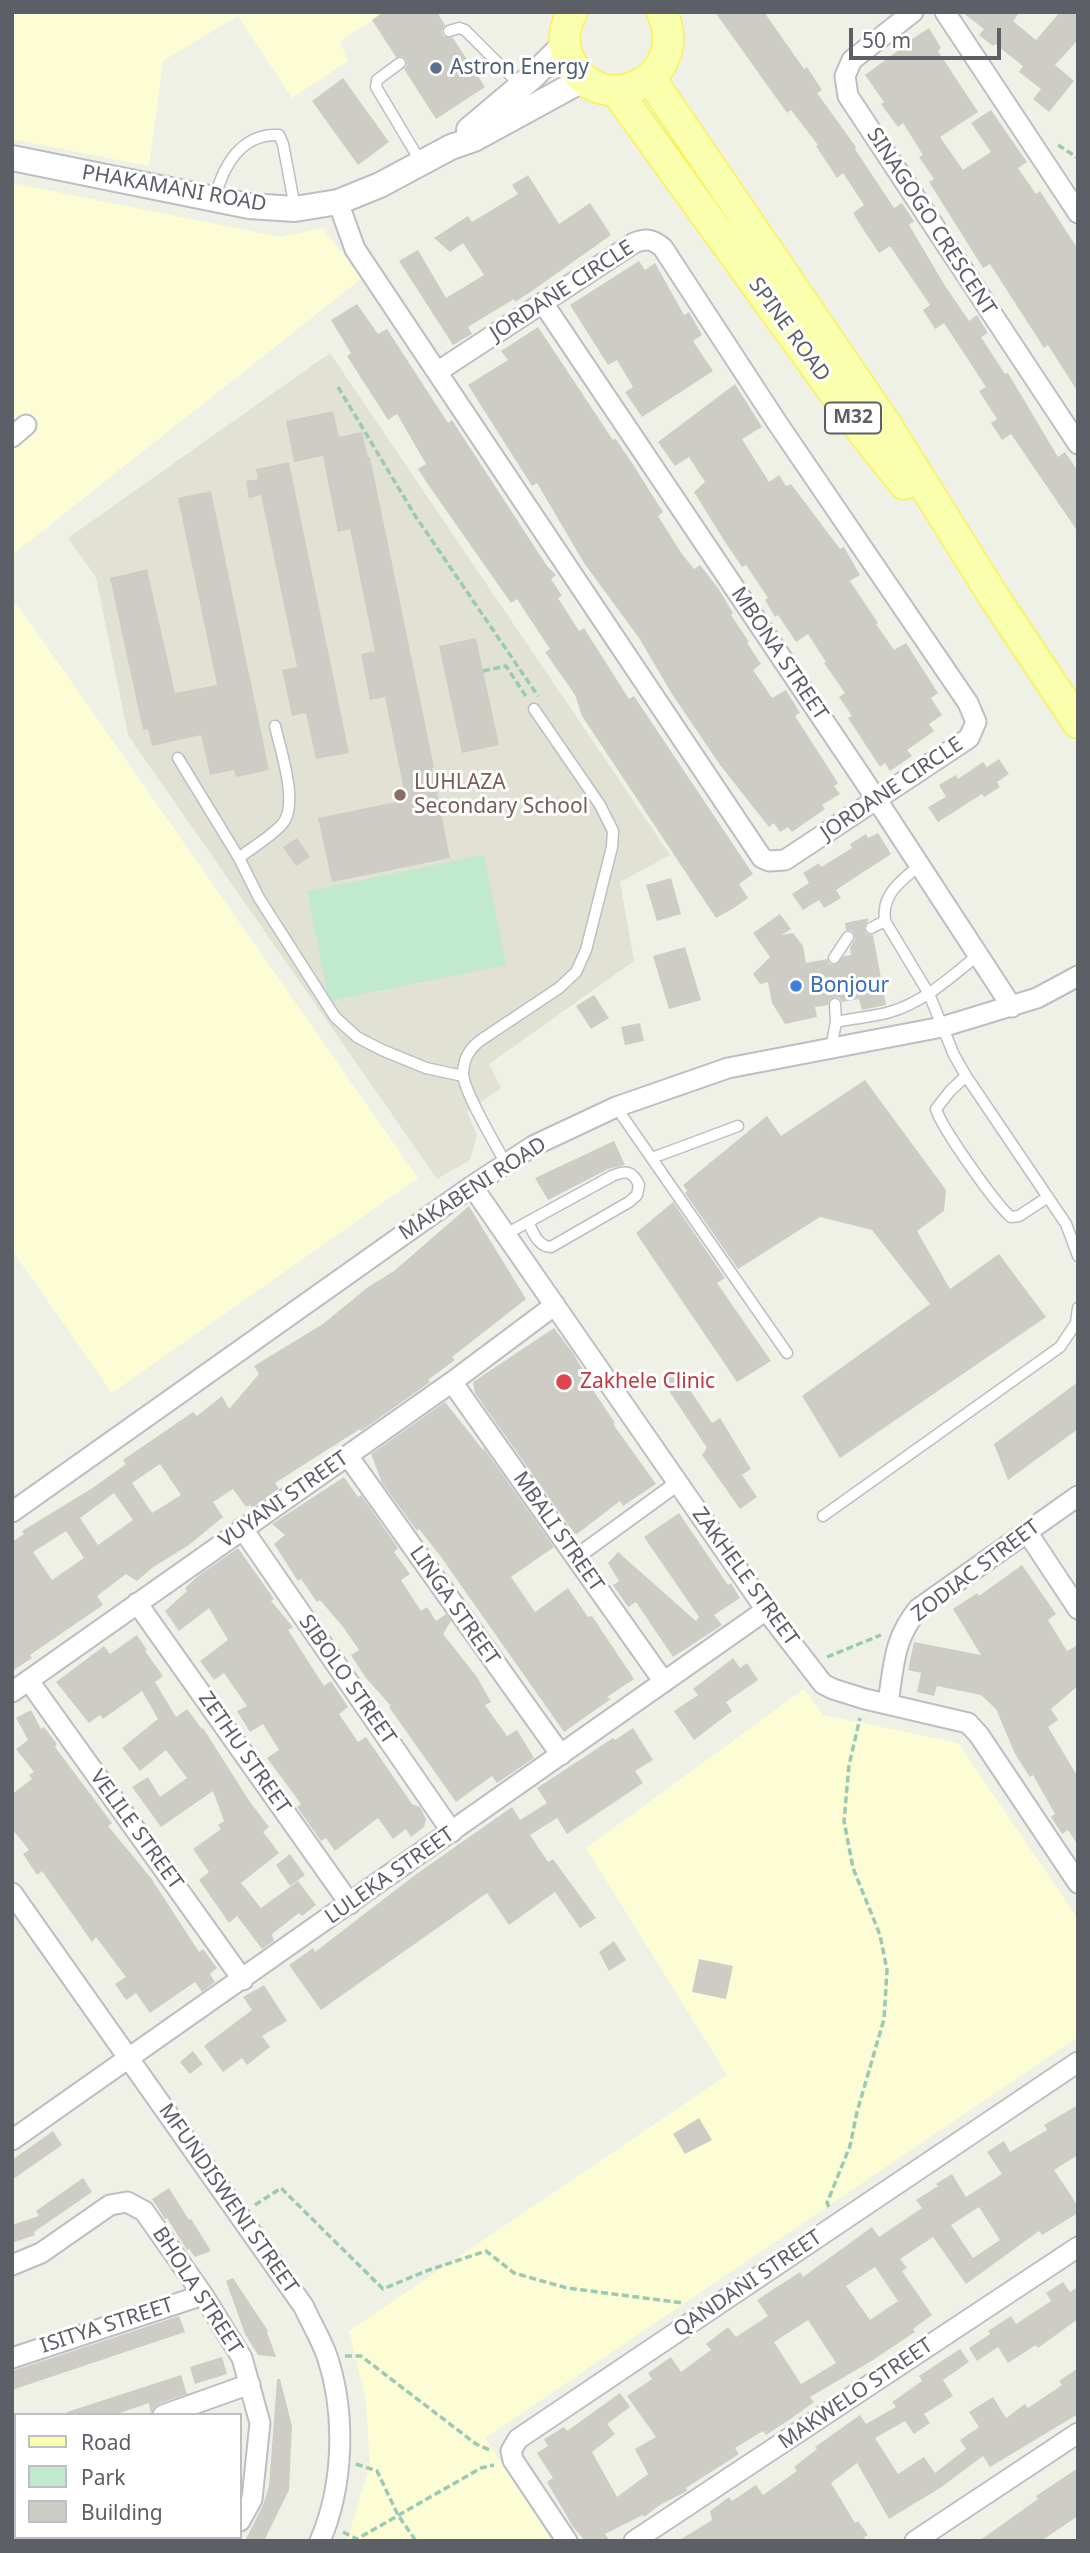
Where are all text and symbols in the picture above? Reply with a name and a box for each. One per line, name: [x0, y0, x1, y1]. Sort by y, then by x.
scale bar: [852, 14, 1004, 58]
text: 50 m: [862, 26, 911, 54]
place label: Astron Energy: [450, 55, 589, 81]
marker: Astron Energy: [428, 60, 444, 76]
street label: SINAGOGO CRESCENT: [861, 123, 1001, 321]
street label: PHAKAMANI ROAD: [80, 160, 268, 218]
street label: JORDANE CIRCLE: [486, 235, 638, 347]
street label: SPINE ROAD: [743, 273, 835, 387]
road number: M32: [825, 402, 881, 434]
street label: MBONA STREET: [725, 583, 833, 725]
street label: JORDANE CIRCLE: [816, 732, 968, 846]
place label: LUHLAZA Secondary School: [414, 770, 588, 820]
marker: LUHLAZA Secondary School: [392, 787, 408, 803]
place label: Bonjour: [810, 973, 889, 999]
marker: Bonjour: [788, 978, 804, 994]
street label: MAKABENI ROAD: [395, 1132, 551, 1246]
place label: Zakhele Clinic: [580, 1369, 715, 1395]
marker: Zakhele Clinic: [554, 1372, 574, 1392]
street label: VUYANI STREET: [215, 1446, 353, 1554]
street label: MBALI STREET: [507, 1467, 609, 1597]
street label: ZAKHELE STREET: [686, 1503, 804, 1651]
street label: ZODIAC STREET: [907, 1515, 1045, 1627]
street label: LINGA STREET: [404, 1542, 504, 1670]
street label: SIBOLO STREET: [293, 1610, 401, 1750]
street label: ZETHU STREET: [193, 1687, 295, 1819]
street label: VELILE STREET: [84, 1765, 188, 1895]
street label: LULEKA STREET: [321, 1822, 459, 1930]
street label: MFUNDISWENI STREET: [153, 2099, 303, 2299]
street label: BHOLA STREET: [146, 2223, 248, 2359]
street label: QANDANI STREET: [669, 2225, 827, 2343]
street label: ISITYA STREET: [37, 2293, 177, 2359]
street label: MAKWELO STREET: [774, 2333, 938, 2455]
legend: [14, 2413, 242, 2539]
text: Road: [81, 2428, 131, 2456]
text: Park: [81, 2463, 125, 2491]
text: Building: [81, 2498, 163, 2526]

